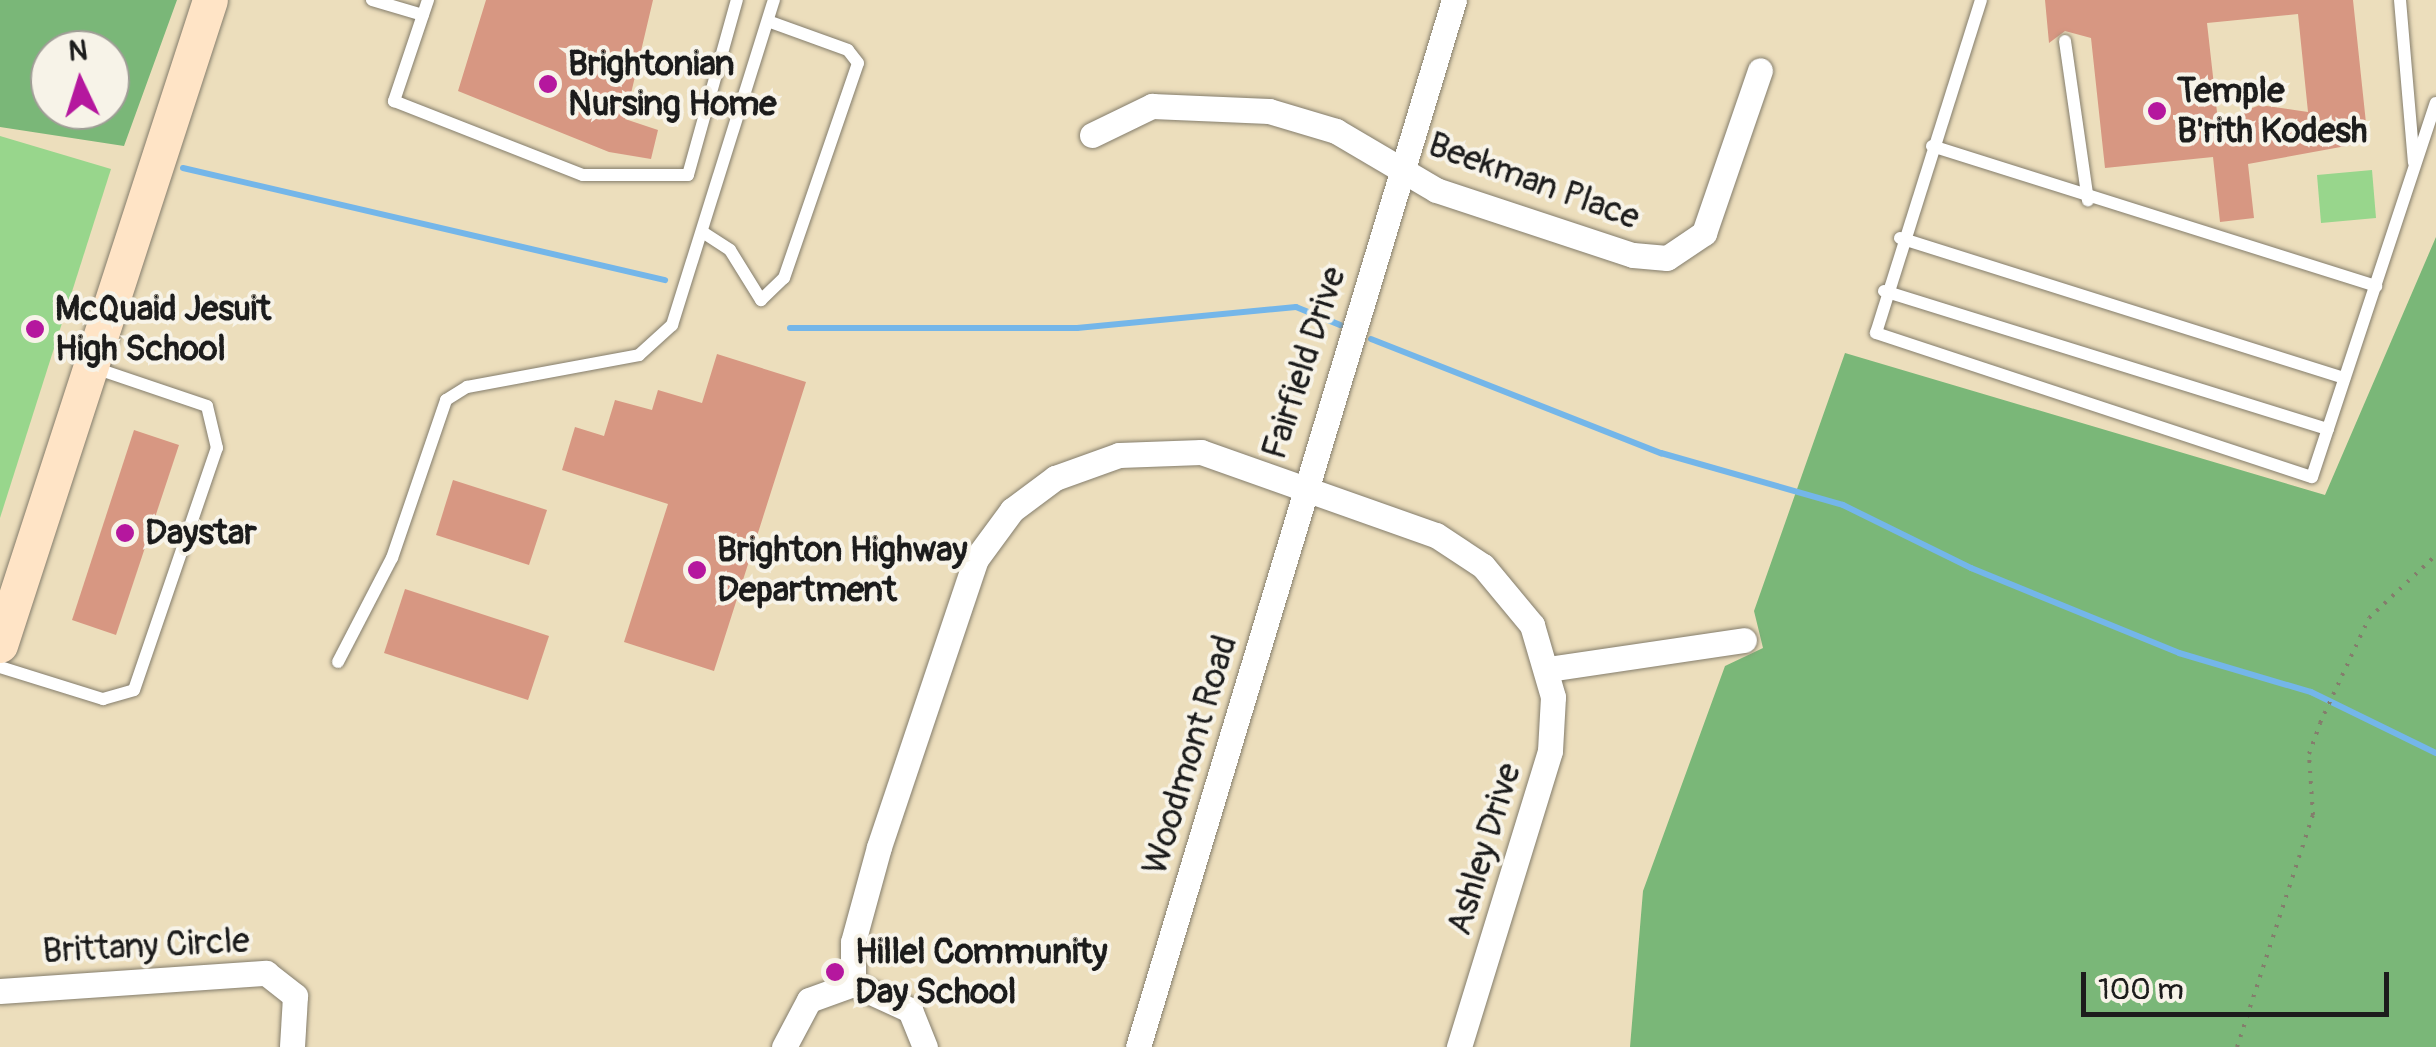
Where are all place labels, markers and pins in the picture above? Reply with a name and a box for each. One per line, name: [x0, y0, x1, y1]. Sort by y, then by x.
place label: Brightonian Nursing Home: [568, 43, 777, 125]
place label: Temple B'rith Kodesh: [2177, 70, 2367, 152]
marker: Brightonian Nursing Home: [537, 73, 559, 95]
marker: Temple B'rith Kodesh: [2146, 100, 2168, 122]
place label: McQuaid Jesuit High School: [55, 288, 271, 370]
marker: McQuaid Jesuit High School: [24, 318, 46, 340]
place label: Daystar: [145, 512, 257, 554]
marker: Daystar: [114, 522, 136, 544]
place label: Brighton Highway Department: [717, 529, 967, 611]
marker: Brighton Highway Department: [686, 559, 708, 581]
place label: Hillel Community Day School: [855, 931, 1107, 1013]
marker: Hillel Community Day School: [824, 961, 846, 983]

